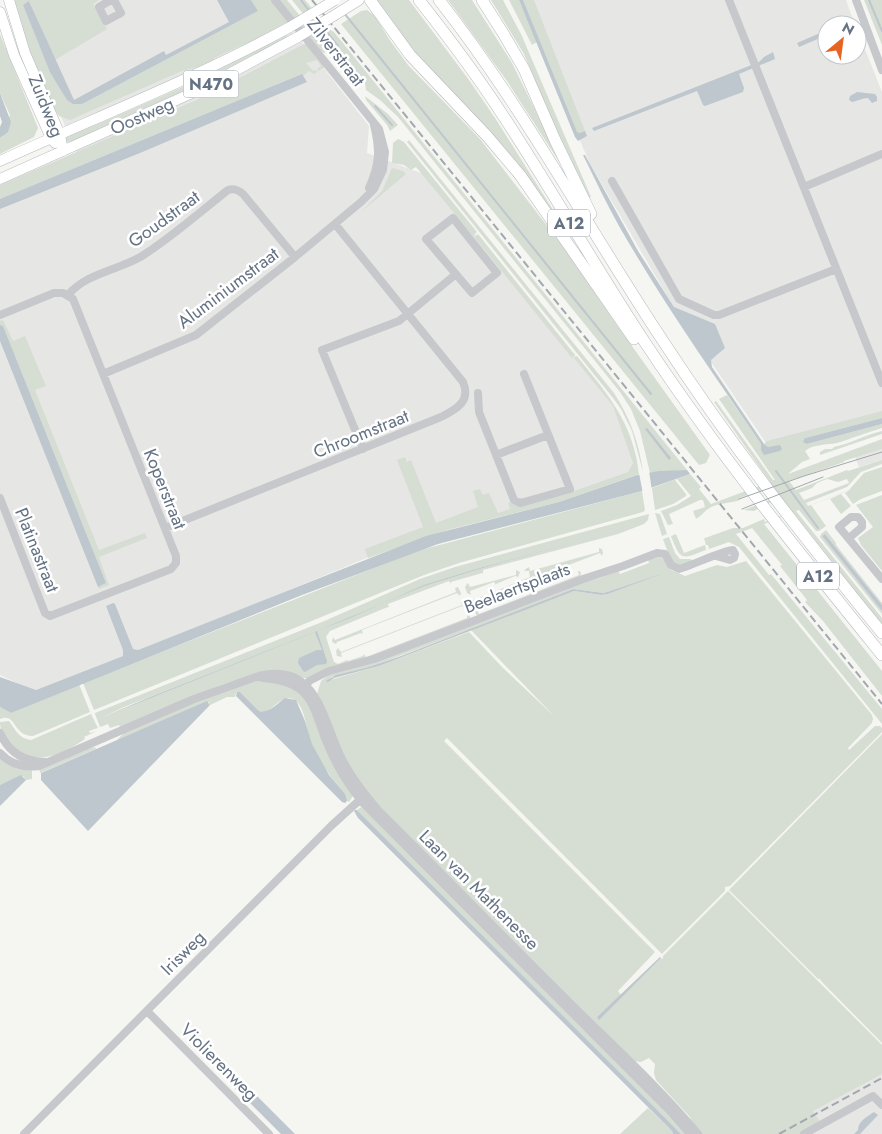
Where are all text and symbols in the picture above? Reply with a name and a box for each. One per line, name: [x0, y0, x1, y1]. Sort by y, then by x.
street label: Zilverstraat: [301, 12, 372, 92]
north arrow: [817, 15, 867, 65]
text: N: [839, 17, 858, 40]
road number: N470: [184, 70, 238, 98]
street label: Zuidweg: [22, 71, 70, 141]
street label: Oostweg: [106, 90, 178, 142]
street label: Goudstraat: [123, 184, 206, 254]
road number: A12: [548, 210, 590, 237]
street label: Aluminiumstraat: [172, 241, 285, 335]
street label: Chroomstraat: [309, 403, 413, 465]
street label: Koperstraat: [137, 445, 193, 534]
street label: Platinastraat: [8, 504, 66, 597]
street label: Beelaertsplaats: [460, 556, 574, 620]
road number: A12: [797, 562, 839, 590]
street label: Laan van Mathenesse: [413, 824, 545, 956]
street label: Irisweg: [155, 925, 211, 981]
street label: Violierenweg: [174, 1017, 264, 1107]

